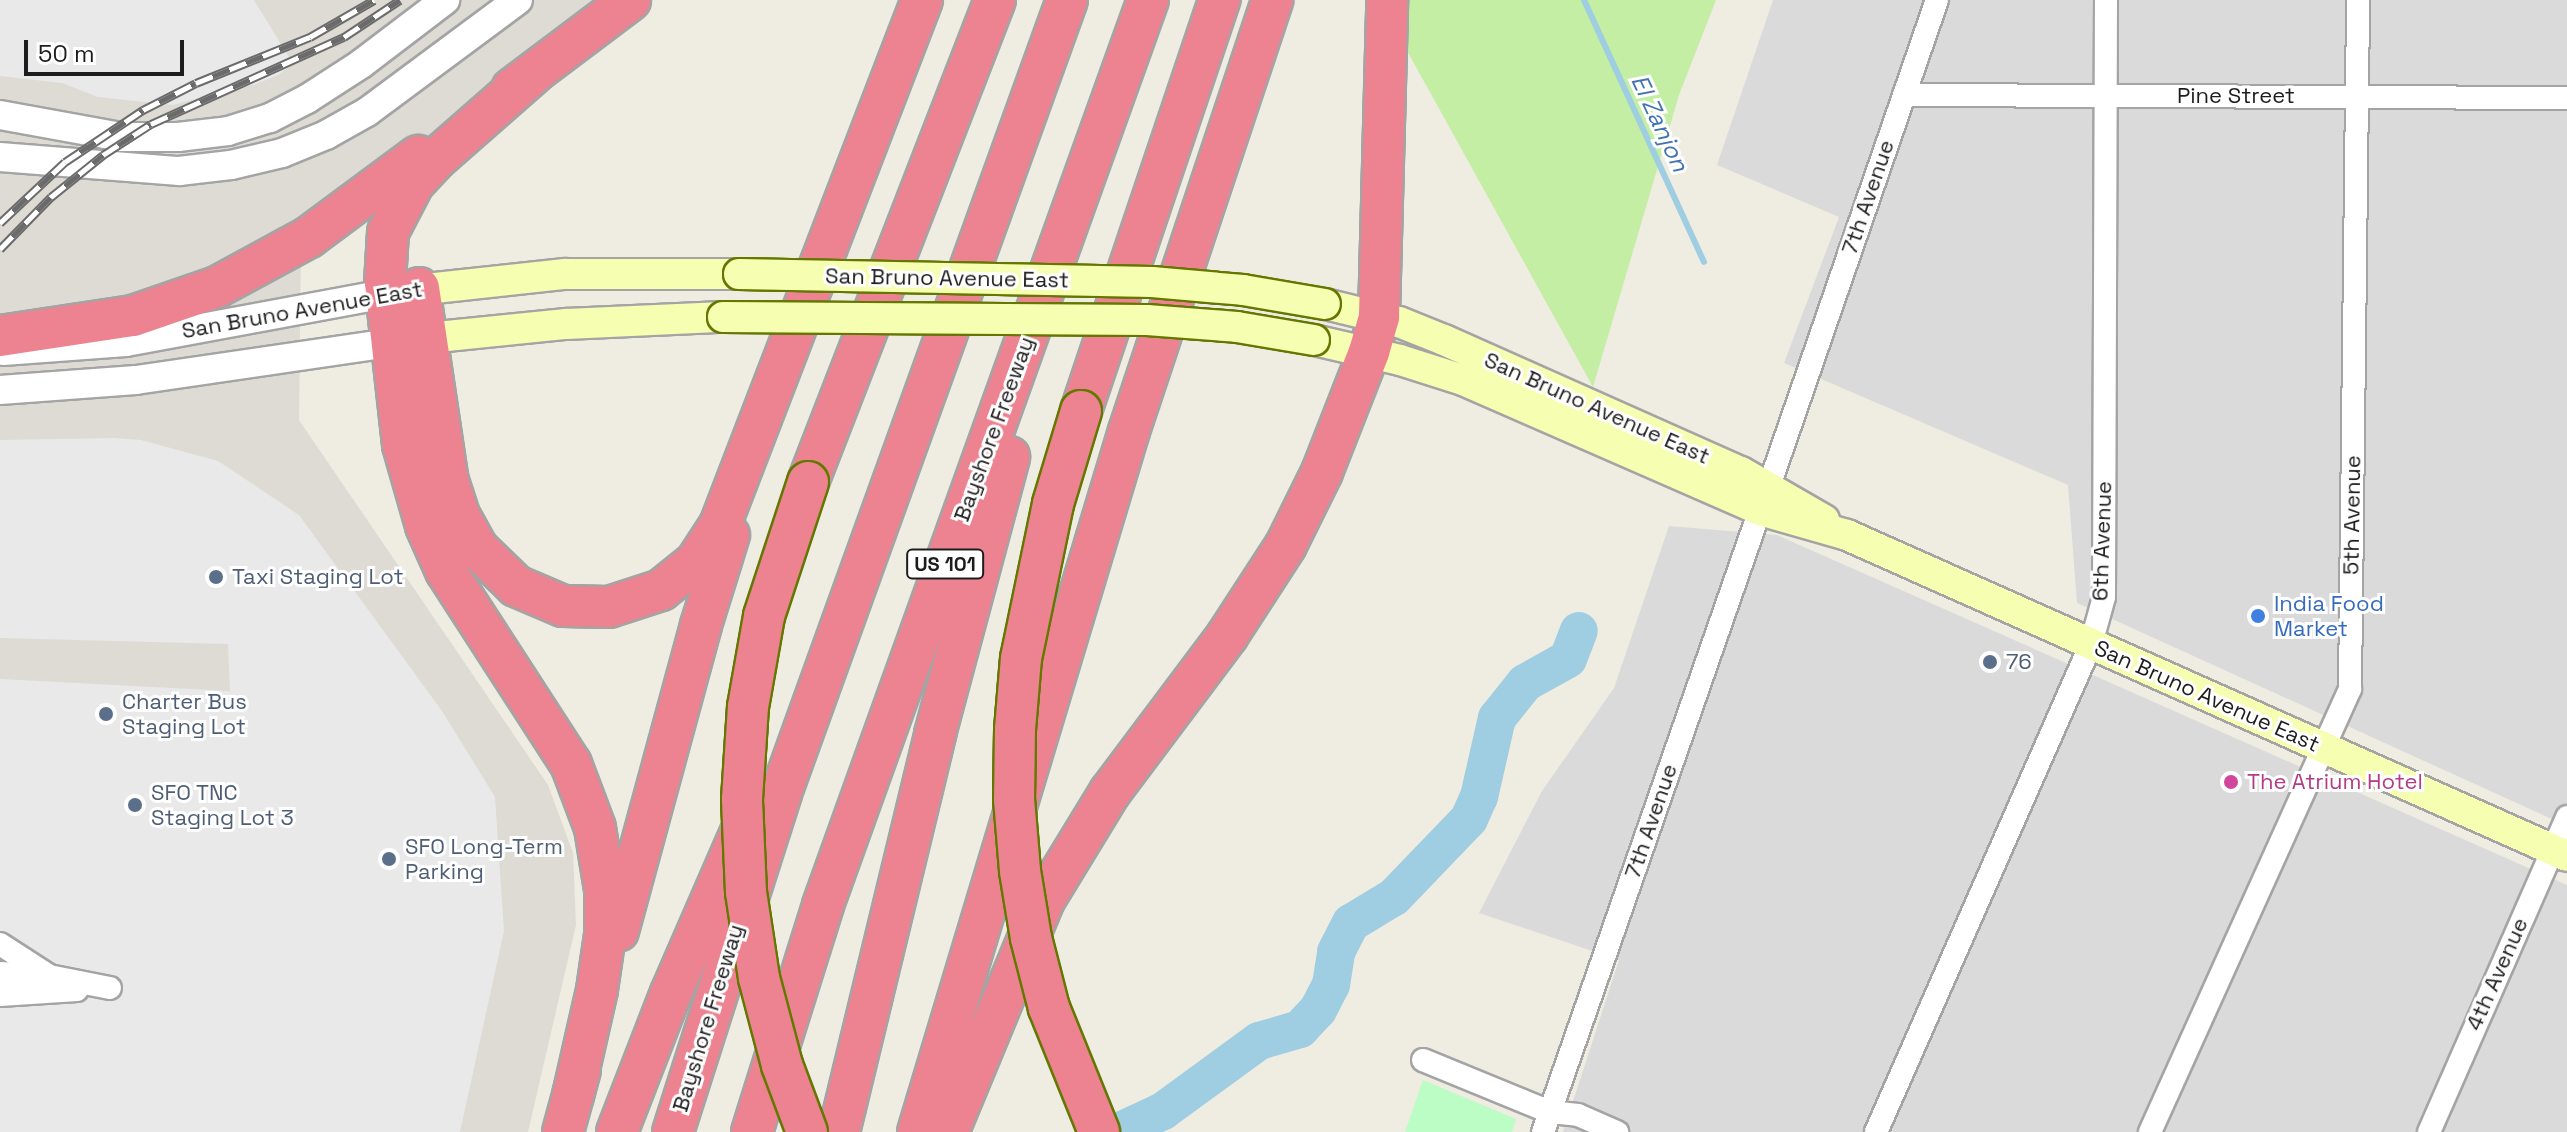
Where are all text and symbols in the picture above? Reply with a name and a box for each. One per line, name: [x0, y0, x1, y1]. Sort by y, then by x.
scale bar: [28, 24, 188, 74]
text: 50 m: [38, 38, 95, 69]
water label: El Zanjon: [1625, 70, 1695, 176]
street label: Pine Street: [2177, 83, 2295, 109]
street label: 7th Avenue: [1836, 136, 1900, 258]
street label: San Bruno Avenue East: [825, 263, 1069, 293]
street label: San Bruno Avenue East: [180, 276, 424, 344]
street label: Bayshore Freeway: [948, 333, 1040, 525]
street label: San Bruno Avenue East: [1480, 346, 1714, 470]
street label: 5th Avenue: [2338, 455, 2366, 575]
street label: 6th Avenue: [2087, 480, 2117, 602]
road number: US 101: [905, 548, 985, 580]
place label: Taxi Staging Lot: [232, 564, 404, 590]
marker: Taxi Staging Lot: [207, 568, 225, 586]
place label: India Food Market: [2274, 590, 2384, 642]
marker: India Food Market: [2249, 607, 2267, 625]
street label: San Bruno Avenue East: [2090, 634, 2324, 758]
place label: 76: [2006, 649, 2032, 675]
marker: 76: [1981, 653, 1999, 671]
place label: Charter Bus Staging Lot: [122, 688, 247, 740]
marker: Charter Bus Staging Lot: [97, 705, 115, 723]
street label: 7th Avenue: [1619, 760, 1683, 882]
place label: The Atrium Hotel: [2247, 769, 2423, 795]
marker: The Atrium Hotel: [2222, 773, 2240, 791]
place label: SFO TNC Staging Lot 3: [151, 779, 294, 830]
marker: SFO TNC Staging Lot 3: [126, 796, 144, 814]
place label: SFO Long-Term Parking: [405, 833, 563, 884]
marker: SFO Long-Term Parking: [380, 850, 398, 868]
street label: 4th Avenue: [2460, 913, 2534, 1035]
street label: Bayshore Freeway: [667, 921, 749, 1115]

